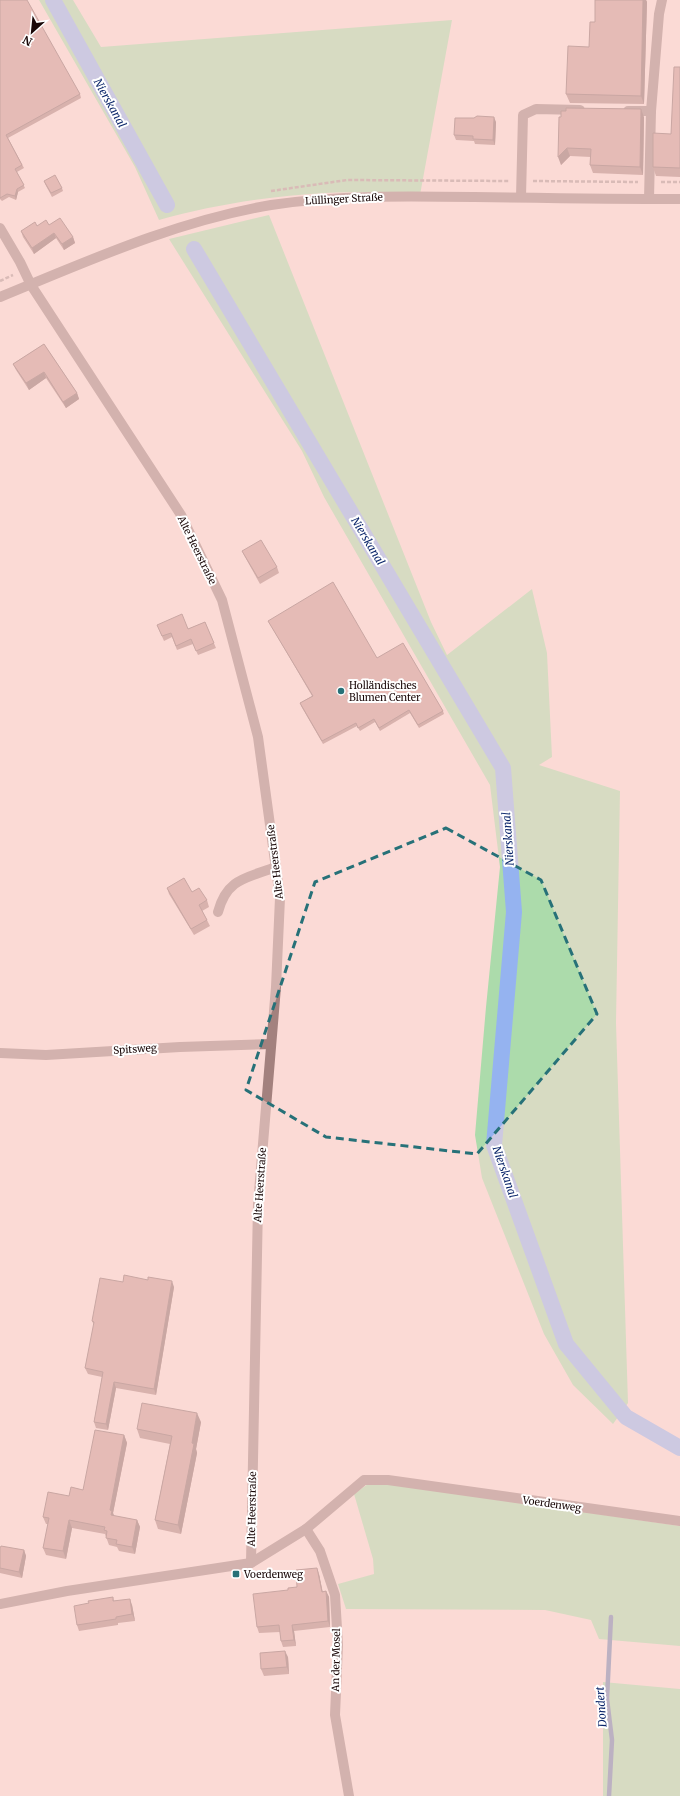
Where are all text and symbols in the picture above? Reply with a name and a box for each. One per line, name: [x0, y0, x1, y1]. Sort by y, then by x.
north arrow: [12, 12, 52, 52]
text: N: [20, 33, 35, 49]
water label: Nierskanal: [91, 76, 129, 130]
street label: Lüllinger Straße: [305, 190, 383, 208]
street label: Alte Heerstraße: [174, 513, 219, 586]
water label: Nierskanal: [348, 514, 388, 568]
place label: Holländisches Blumen Center: [349, 679, 421, 704]
marker: Holländisches Blumen Center: [336, 686, 346, 696]
water label: Nierskanal: [499, 812, 517, 866]
street label: Alte Heerstraße: [264, 824, 286, 901]
street label: Spitsweg: [113, 1041, 157, 1057]
water label: Nierskanal: [490, 1144, 520, 1200]
street label: Alte Heerstraße: [251, 1147, 269, 1224]
street label: Alte Heerstraße: [245, 1471, 259, 1548]
street label: Voerdenweg: [521, 1493, 582, 1515]
place label: Voerdenweg: [243, 1568, 303, 1581]
marker: Voerdenweg: [231, 1569, 241, 1579]
street label: An der Mosel: [329, 1628, 343, 1693]
water label: Dondert: [593, 1686, 609, 1729]

